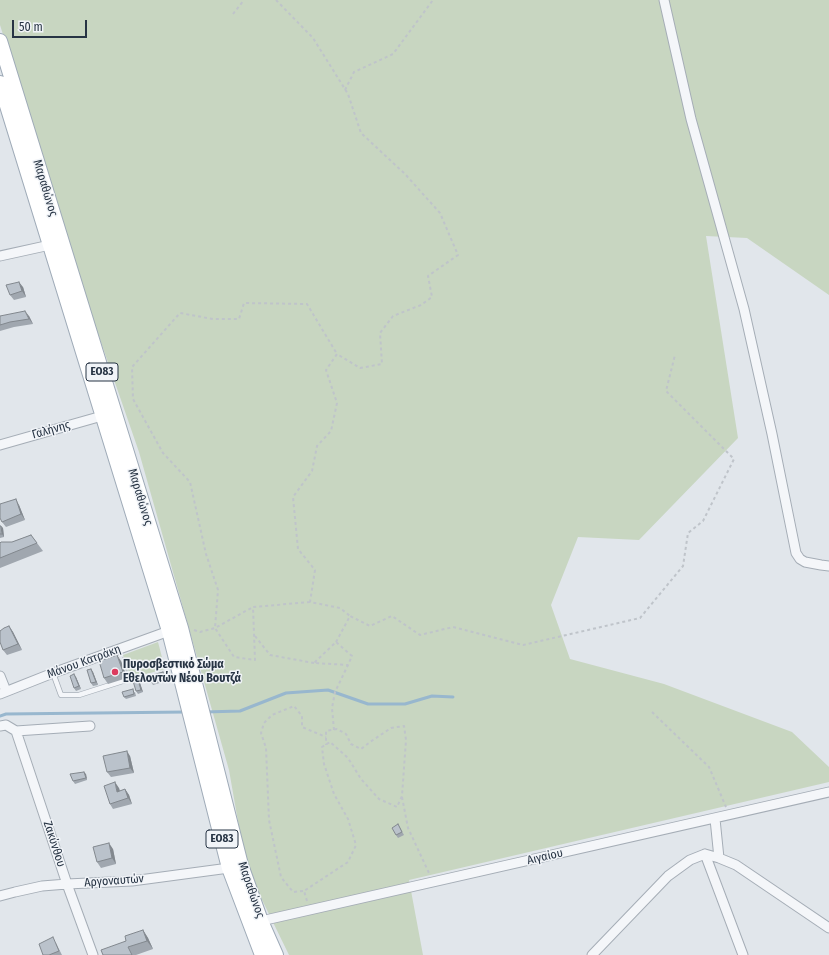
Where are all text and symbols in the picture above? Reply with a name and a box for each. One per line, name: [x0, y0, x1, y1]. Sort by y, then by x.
scale bar: [14, 12, 89, 38]
text: 50 m: [19, 20, 43, 34]
street label: Μαραθώνος: [30, 158, 60, 218]
road number: ΕΟ83: [86, 363, 118, 381]
street label: Γαλήνης: [30, 418, 72, 442]
street label: Μαραθώνος: [125, 467, 155, 527]
street label: Μάνου Κατράκη: [45, 642, 123, 682]
place label: Πυροσβεστικό Σώμα Εθελοντών Νέου Βουτζά: [123, 658, 241, 686]
marker: Πυροσβεστικό Σώμα Εθελοντών Νέου Βουτζά: [110, 667, 120, 677]
street label: Ζακύνθου: [40, 819, 68, 869]
road number: ΕΟ83: [206, 830, 238, 848]
street label: Αιγαίου: [526, 846, 564, 868]
street label: Μαραθώνος: [235, 860, 267, 920]
street label: Αργοναυτών: [84, 872, 144, 890]

